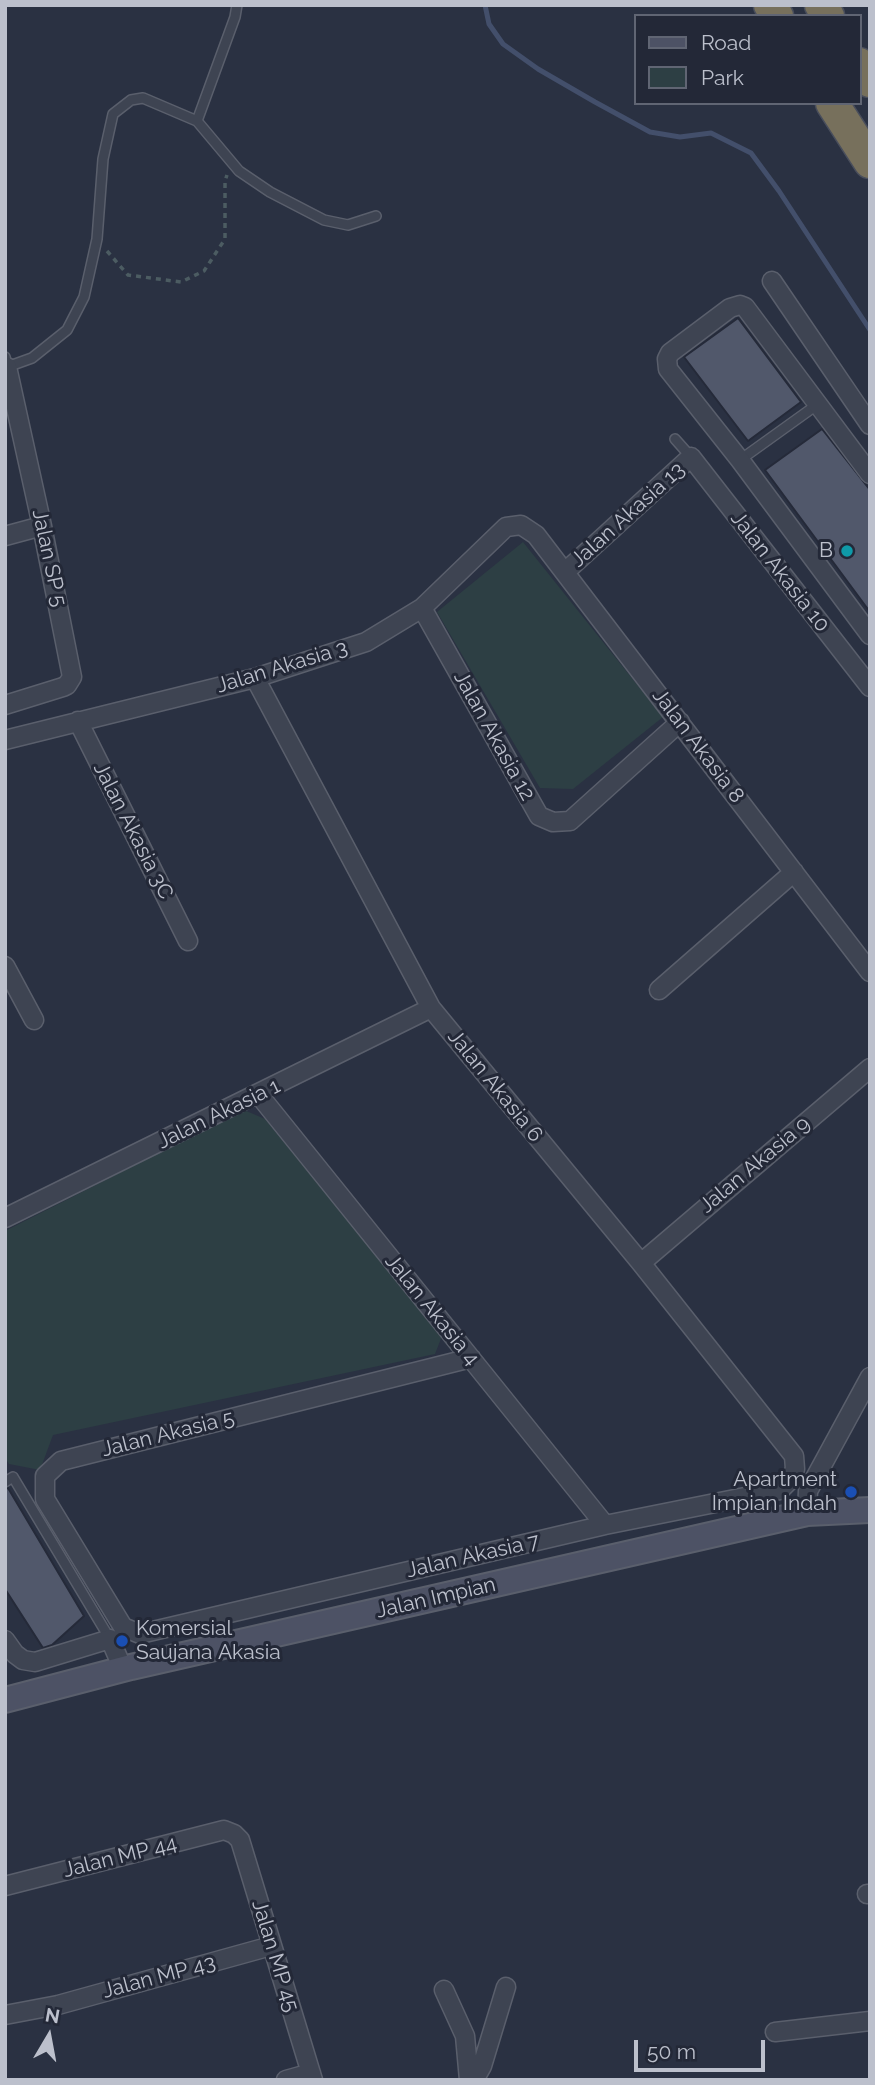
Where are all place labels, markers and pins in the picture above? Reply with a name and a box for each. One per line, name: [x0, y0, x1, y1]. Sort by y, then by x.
place label: B: [819, 538, 833, 564]
marker: B: [839, 543, 855, 559]
place label: Apartment Impian Indah: [712, 1467, 837, 1517]
marker: Apartment Impian Indah: [843, 1484, 859, 1500]
place label: Komersial Saujana Akasia: [136, 1616, 281, 1666]
marker: Komersial Saujana Akasia: [114, 1633, 130, 1649]

